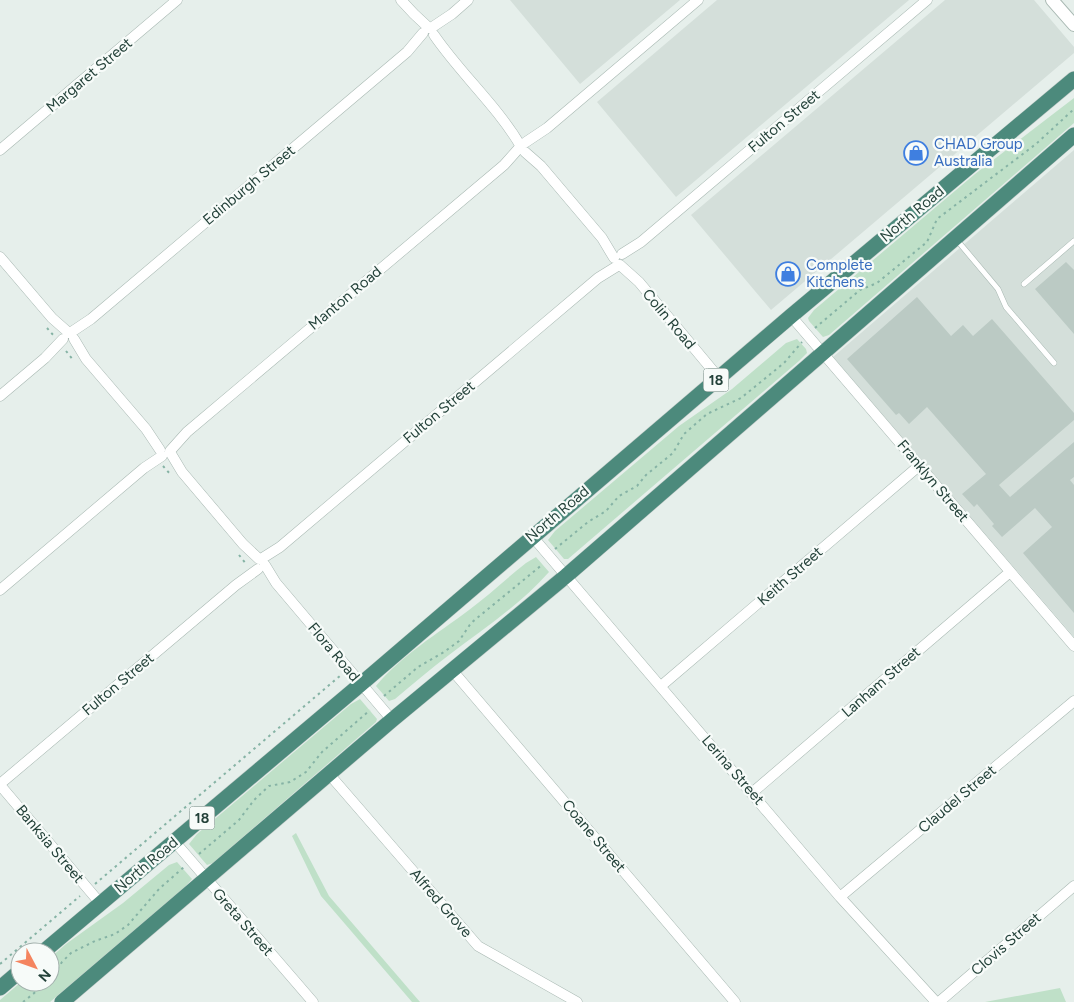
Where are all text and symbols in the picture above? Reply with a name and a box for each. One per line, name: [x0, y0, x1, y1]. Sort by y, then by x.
street label: Margaret Street: [42, 34, 136, 116]
street label: Fulton Street: [744, 86, 824, 156]
place label: CHAD Group Australia: [934, 135, 1023, 170]
shop icon: CHAD Group Australia: [903, 140, 929, 166]
street label: Edinburgh Street: [199, 141, 299, 229]
street label: North Road: [876, 182, 948, 246]
place label: Complete Kitchens: [806, 256, 872, 291]
shop icon: Complete Kitchens: [775, 261, 801, 287]
street label: Manton Road: [305, 262, 385, 334]
street label: Colin Road: [639, 285, 699, 353]
road number: 18: [704, 368, 728, 392]
street label: Fulton Street: [399, 377, 479, 447]
street label: Franklyn Street: [893, 436, 973, 526]
street label: North Road: [521, 482, 593, 546]
street label: Keith Street: [754, 543, 827, 609]
street label: Flora Road: [304, 619, 364, 685]
street label: Lanham Street: [838, 643, 924, 721]
street label: Fulton Street: [78, 649, 158, 719]
street label: Lerina Street: [698, 732, 768, 809]
street label: Claudel Street: [914, 761, 1000, 837]
street label: Coane Street: [558, 796, 630, 876]
street label: Banksia Street: [12, 801, 88, 887]
road number: 18: [190, 806, 214, 830]
street label: North Road: [110, 833, 182, 897]
street label: Alfred Grove: [406, 865, 476, 941]
street label: Greta Street: [209, 885, 277, 960]
street label: Clovis Street: [967, 909, 1045, 979]
north arrow: [10, 942, 60, 992]
text: N: [34, 966, 54, 985]

